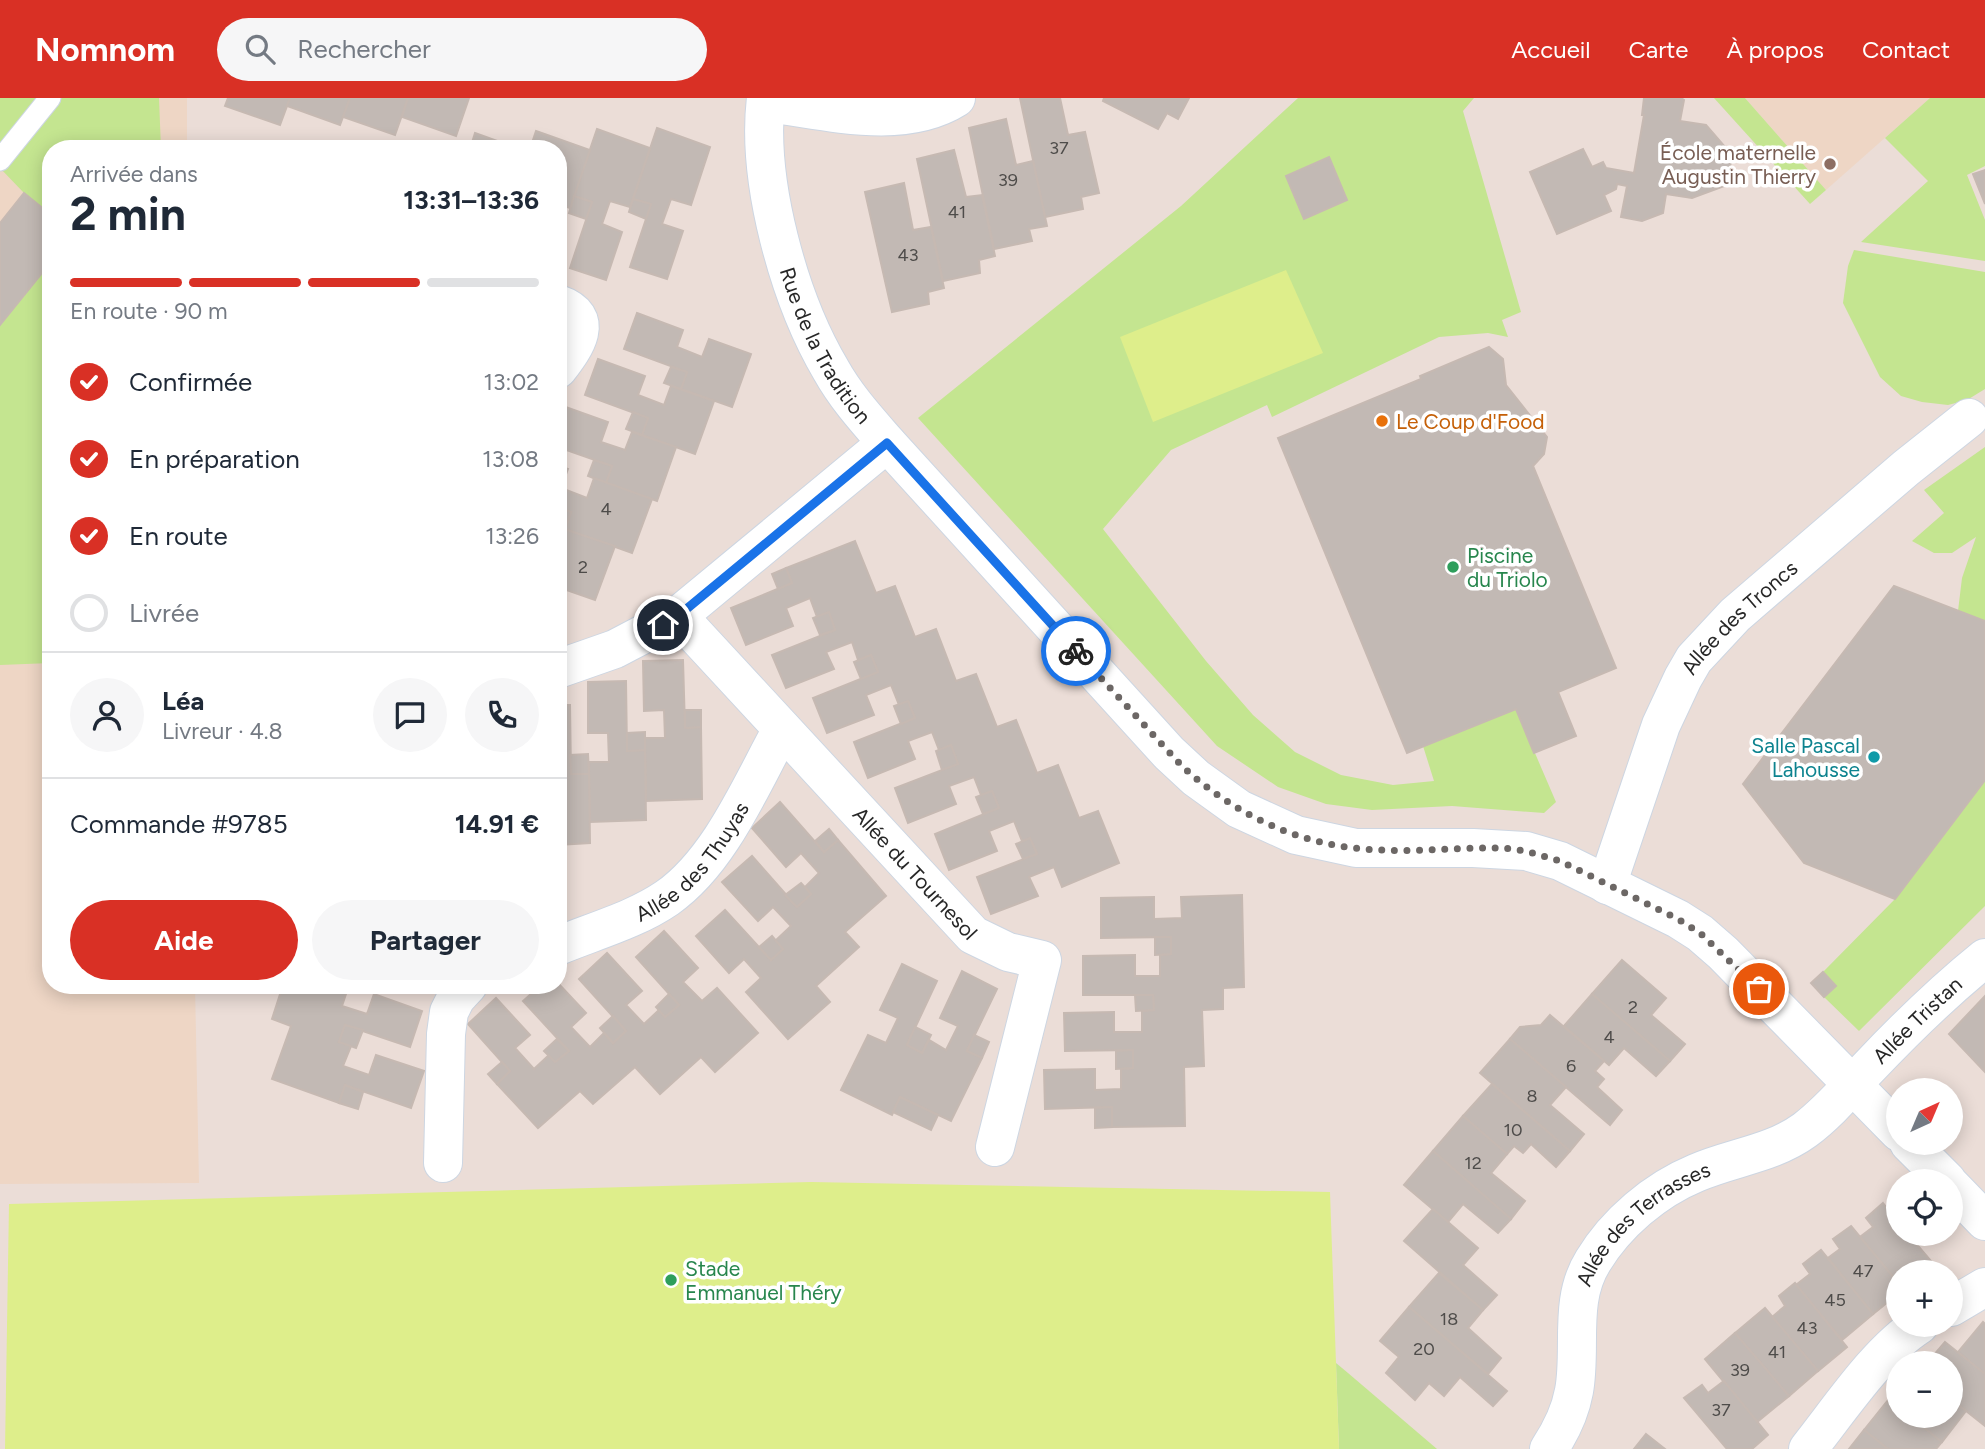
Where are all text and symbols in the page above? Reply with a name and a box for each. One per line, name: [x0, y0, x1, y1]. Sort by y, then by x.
search box: [217, 18, 707, 81]
text: Nomnom: [35, 30, 175, 69]
icon: search: [241, 30, 279, 68]
text: Rechercher: [297, 33, 431, 65]
text: Accueil: [1511, 35, 1591, 64]
text: Carte: [1629, 35, 1688, 64]
text: À propos: [1726, 35, 1824, 64]
text: Contact: [1862, 35, 1950, 64]
house number: 37: [1049, 137, 1069, 159]
place label: École maternelle Augustin Thierry: [1660, 140, 1816, 189]
marker: École maternelle Augustin Thierry: [1822, 156, 1838, 172]
text: Arrivée dans: [70, 160, 198, 188]
house number: 39: [998, 169, 1018, 191]
text: 13:31–13:36: [403, 184, 539, 216]
text: 2 min: [70, 186, 186, 242]
house number: 41: [948, 201, 966, 223]
house number: 43: [898, 244, 918, 266]
street label: Rue de la Tradition: [775, 264, 877, 428]
text: En route · 90 m: [70, 297, 228, 325]
icon: check: [70, 363, 108, 401]
text: Confirmée: [129, 366, 252, 398]
text: 13:02: [484, 368, 539, 396]
place label: Le Coup d'Food: [1396, 409, 1545, 434]
marker: Le Coup d'Food: [1374, 413, 1390, 429]
icon: check: [70, 440, 108, 478]
text: En préparation: [129, 443, 300, 475]
text: 13:08: [482, 445, 539, 473]
house number: 4: [600, 498, 612, 520]
icon: check: [70, 517, 108, 555]
text: En route: [129, 520, 228, 552]
text: 13:26: [485, 522, 539, 550]
place label: Piscine du Triolo: [1467, 543, 1548, 592]
street label: Allée des Troncs: [1676, 555, 1802, 679]
house number: 2: [578, 556, 588, 578]
marker: Piscine du Triolo: [1445, 559, 1461, 575]
pin: [633, 595, 693, 655]
text: Livrée: [129, 597, 199, 629]
icon: home: [644, 606, 682, 644]
courier: [1041, 616, 1111, 686]
icon: bike: [1057, 632, 1095, 670]
button: person: [70, 678, 144, 752]
button: chat: [373, 678, 447, 752]
button: phone: [465, 678, 539, 752]
text: Léa: [162, 685, 204, 717]
text: Livreur · 4.8: [162, 717, 283, 745]
place label: Salle Pascal Lahousse: [1751, 733, 1860, 782]
marker: Salle Pascal Lahousse: [1866, 749, 1882, 765]
street label: Allée des Thuyas: [631, 797, 753, 926]
street label: Allée du Tournesol: [848, 801, 983, 945]
text: Commande #9785: [70, 808, 288, 840]
text: 14.91 €: [455, 808, 539, 840]
button: Aide: [70, 900, 298, 980]
button: Partager: [312, 900, 539, 980]
pin: [1729, 959, 1789, 1019]
icon: bag: [1740, 970, 1778, 1008]
street label: Allée Tristan: [1867, 971, 1967, 1068]
house number: 2: [1628, 996, 1638, 1018]
house number: 4: [1603, 1026, 1615, 1048]
house number: 6: [1566, 1055, 1576, 1077]
north arrow: [1886, 1078, 1964, 1155]
map controls: [1886, 1078, 1963, 1428]
house number: 8: [1526, 1085, 1538, 1107]
house number: 10: [1504, 1119, 1522, 1141]
house number: 12: [1464, 1152, 1482, 1174]
street label: Allée des Terrasses: [1570, 1156, 1713, 1289]
button: locate: [1886, 1169, 1963, 1246]
place label: Stade Emmanuel Théry: [685, 1256, 842, 1305]
house number: 47: [1853, 1260, 1874, 1282]
button: +: [1886, 1260, 1963, 1337]
marker: Stade Emmanuel Théry: [663, 1272, 679, 1288]
house number: 45: [1824, 1289, 1846, 1311]
house number: 18: [1440, 1308, 1458, 1330]
house number: 43: [1797, 1317, 1817, 1339]
house number: 20: [1413, 1338, 1435, 1360]
house number: 41: [1768, 1341, 1786, 1363]
button: −: [1886, 1351, 1963, 1428]
house number: 39: [1730, 1359, 1750, 1381]
house number: 37: [1711, 1399, 1731, 1421]

